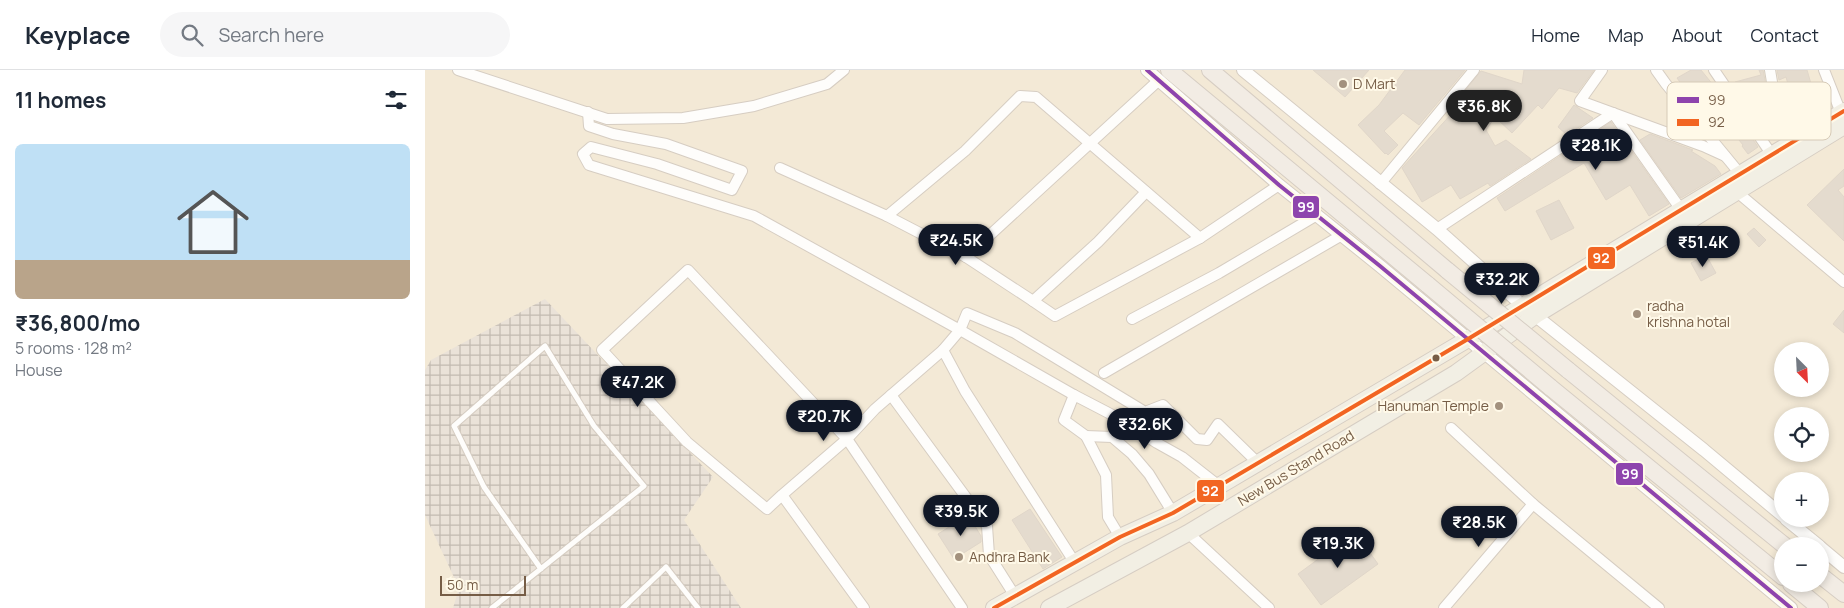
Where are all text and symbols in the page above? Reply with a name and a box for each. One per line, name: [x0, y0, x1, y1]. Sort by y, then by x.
search box: [160, 12, 510, 57]
text: Keyplace: [25, 18, 130, 51]
icon: search: [178, 21, 206, 49]
text: Search here: [218, 22, 324, 48]
text: Home: [1531, 23, 1580, 47]
text: Map: [1608, 23, 1644, 47]
text: About: [1672, 23, 1722, 47]
text: Contact: [1750, 23, 1819, 47]
place label: D Mart: [1353, 74, 1396, 93]
marker: D Mart: [1337, 78, 1349, 90]
legend: [1667, 82, 1831, 140]
text: 11 homes: [15, 86, 106, 114]
icon: filters: [382, 86, 410, 114]
pin: ₹36.8K: [1443, 90, 1525, 132]
text: 99: [1708, 90, 1725, 109]
text: ₹36.8K: [1457, 95, 1511, 117]
text: 92: [1708, 112, 1725, 131]
pin: ₹28.1K: [1555, 128, 1637, 171]
text: ₹28.1K: [1571, 134, 1621, 156]
icon: home: [168, 177, 258, 267]
line badge: 99: [1292, 195, 1320, 219]
text: 99: [1297, 197, 1315, 216]
pin: ₹24.5K: [915, 224, 997, 266]
pin: ₹51.4K: [1662, 226, 1744, 268]
text: ₹24.5K: [929, 229, 983, 251]
text: ₹51.4K: [1678, 231, 1728, 253]
line badge: 92: [1587, 246, 1616, 270]
text: 92: [1592, 248, 1610, 267]
pin: ₹32.2K: [1461, 262, 1543, 305]
text: ₹32.2K: [1475, 268, 1529, 290]
place label: radha krishna hotal: [1647, 296, 1730, 331]
marker: radha krishna hotal: [1631, 308, 1643, 320]
text: ₹36,800/mo: [15, 309, 140, 337]
text: 5 rooms · 128 m²: [15, 337, 132, 359]
north arrow: [1774, 342, 1829, 398]
map controls: [1774, 342, 1829, 592]
unlabelled marker: [1431, 353, 1441, 363]
text: House: [15, 359, 63, 381]
pin: ₹47.2K: [597, 366, 679, 408]
text: ₹47.2K: [612, 371, 664, 393]
place label: Hanuman Temple: [1377, 396, 1489, 415]
pin: ₹20.7K: [783, 400, 865, 442]
marker: Hanuman Temple: [1493, 400, 1505, 412]
text: ₹20.7K: [797, 405, 851, 427]
button: locate: [1774, 407, 1829, 462]
pin: ₹32.6K: [1104, 408, 1186, 450]
text: ₹32.6K: [1118, 413, 1172, 435]
street label: New Bus Stand Road: [1234, 425, 1357, 510]
line badge: 99: [1615, 462, 1644, 486]
text: 99: [1621, 464, 1639, 483]
button: +: [1774, 472, 1829, 527]
line badge: 92: [1196, 479, 1225, 503]
text: 92: [1201, 481, 1219, 500]
pin: ₹39.5K: [920, 494, 1002, 537]
text: ₹39.5K: [934, 500, 988, 522]
pin: ₹28.5K: [1438, 506, 1520, 548]
text: ₹28.5K: [1452, 511, 1506, 533]
pin: ₹19.3K: [1297, 526, 1379, 569]
text: ₹19.3K: [1312, 532, 1364, 554]
button: −: [1774, 537, 1829, 592]
place label: Andhra Bank: [969, 547, 1051, 566]
marker: Andhra Bank: [953, 551, 965, 563]
scale bar: [440, 573, 526, 596]
text: 50 m: [447, 575, 478, 594]

